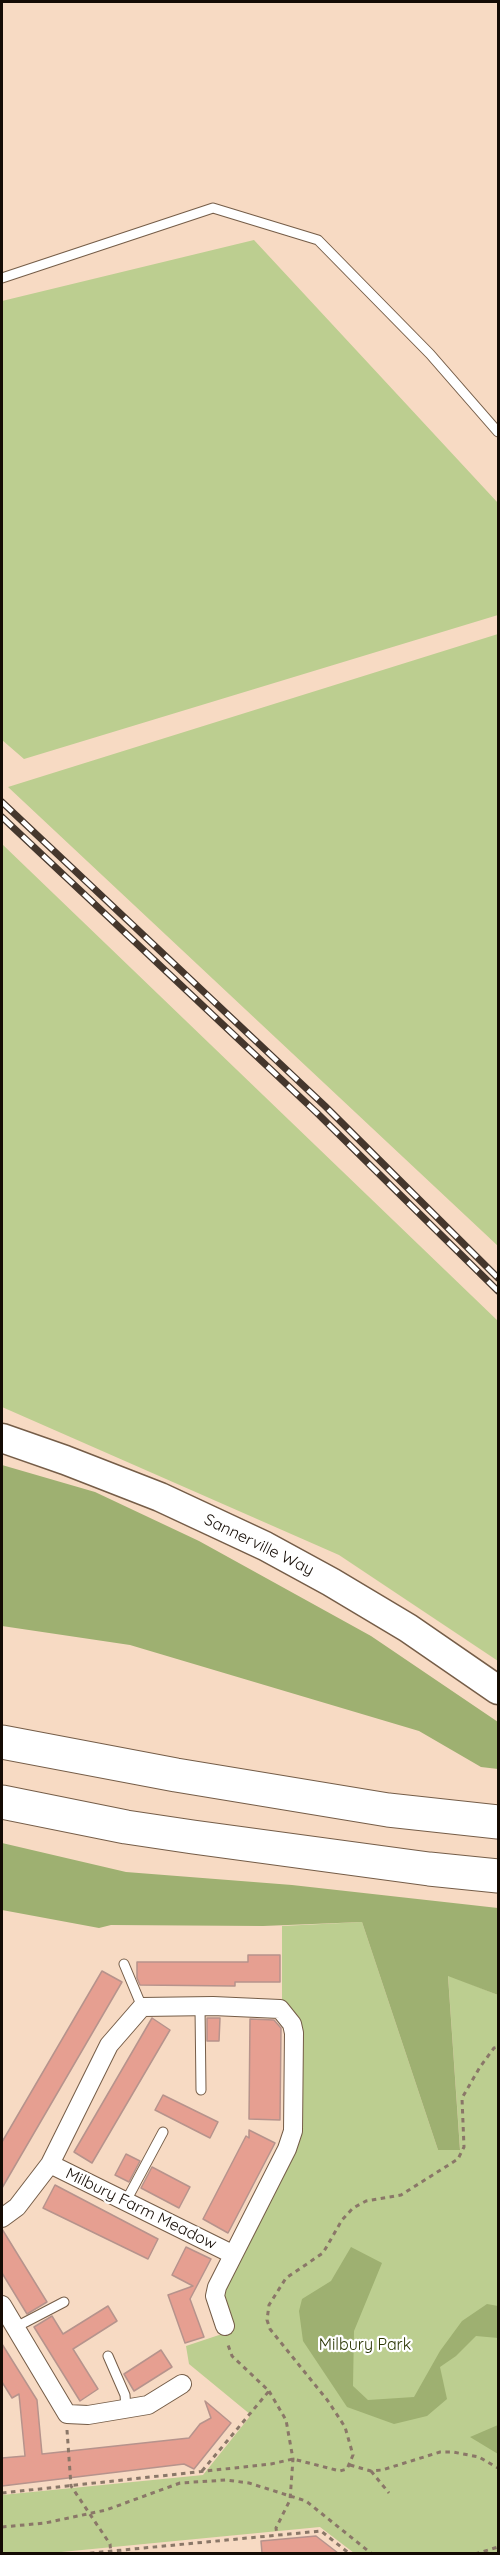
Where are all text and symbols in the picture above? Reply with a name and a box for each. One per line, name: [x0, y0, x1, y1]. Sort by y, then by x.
street label: Sannerville Way: [201, 1510, 317, 1580]
street label: Milbury Farm Meadow: [62, 2164, 220, 2254]
park label: Milbury Park: [319, 2335, 411, 2355]

